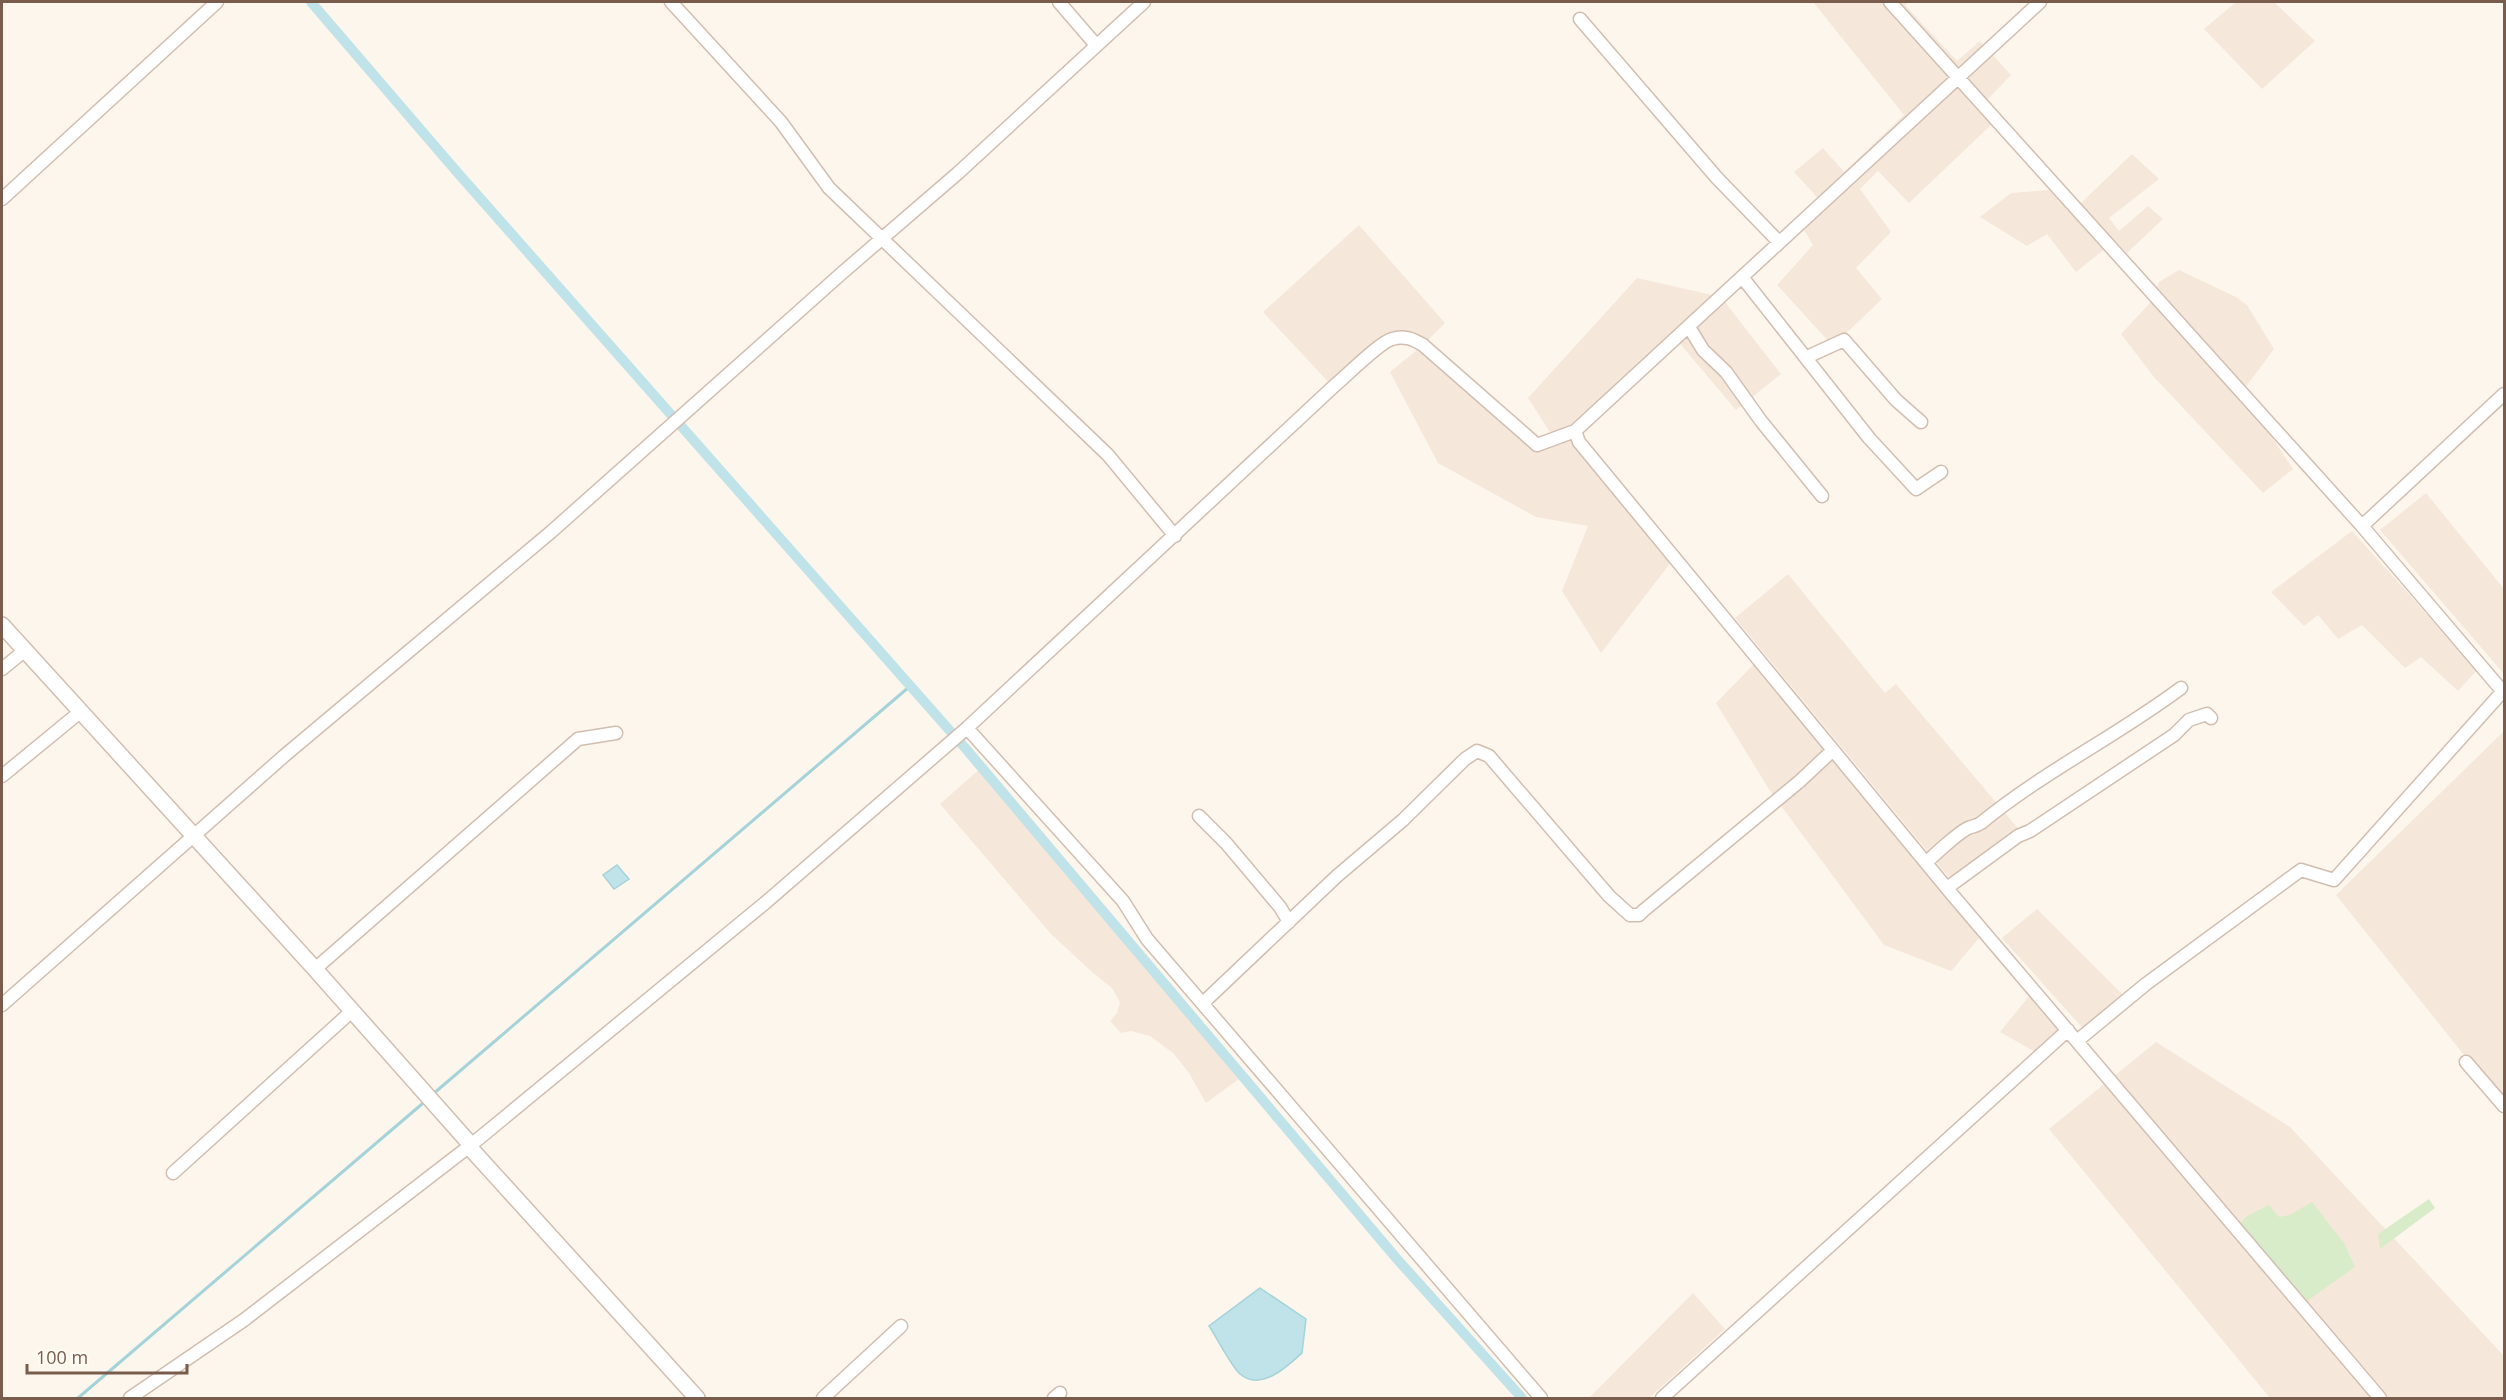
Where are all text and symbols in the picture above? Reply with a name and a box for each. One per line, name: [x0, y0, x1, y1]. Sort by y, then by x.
scale bar: [27, 1337, 188, 1375]
text: 100 m: [36, 1345, 88, 1369]

